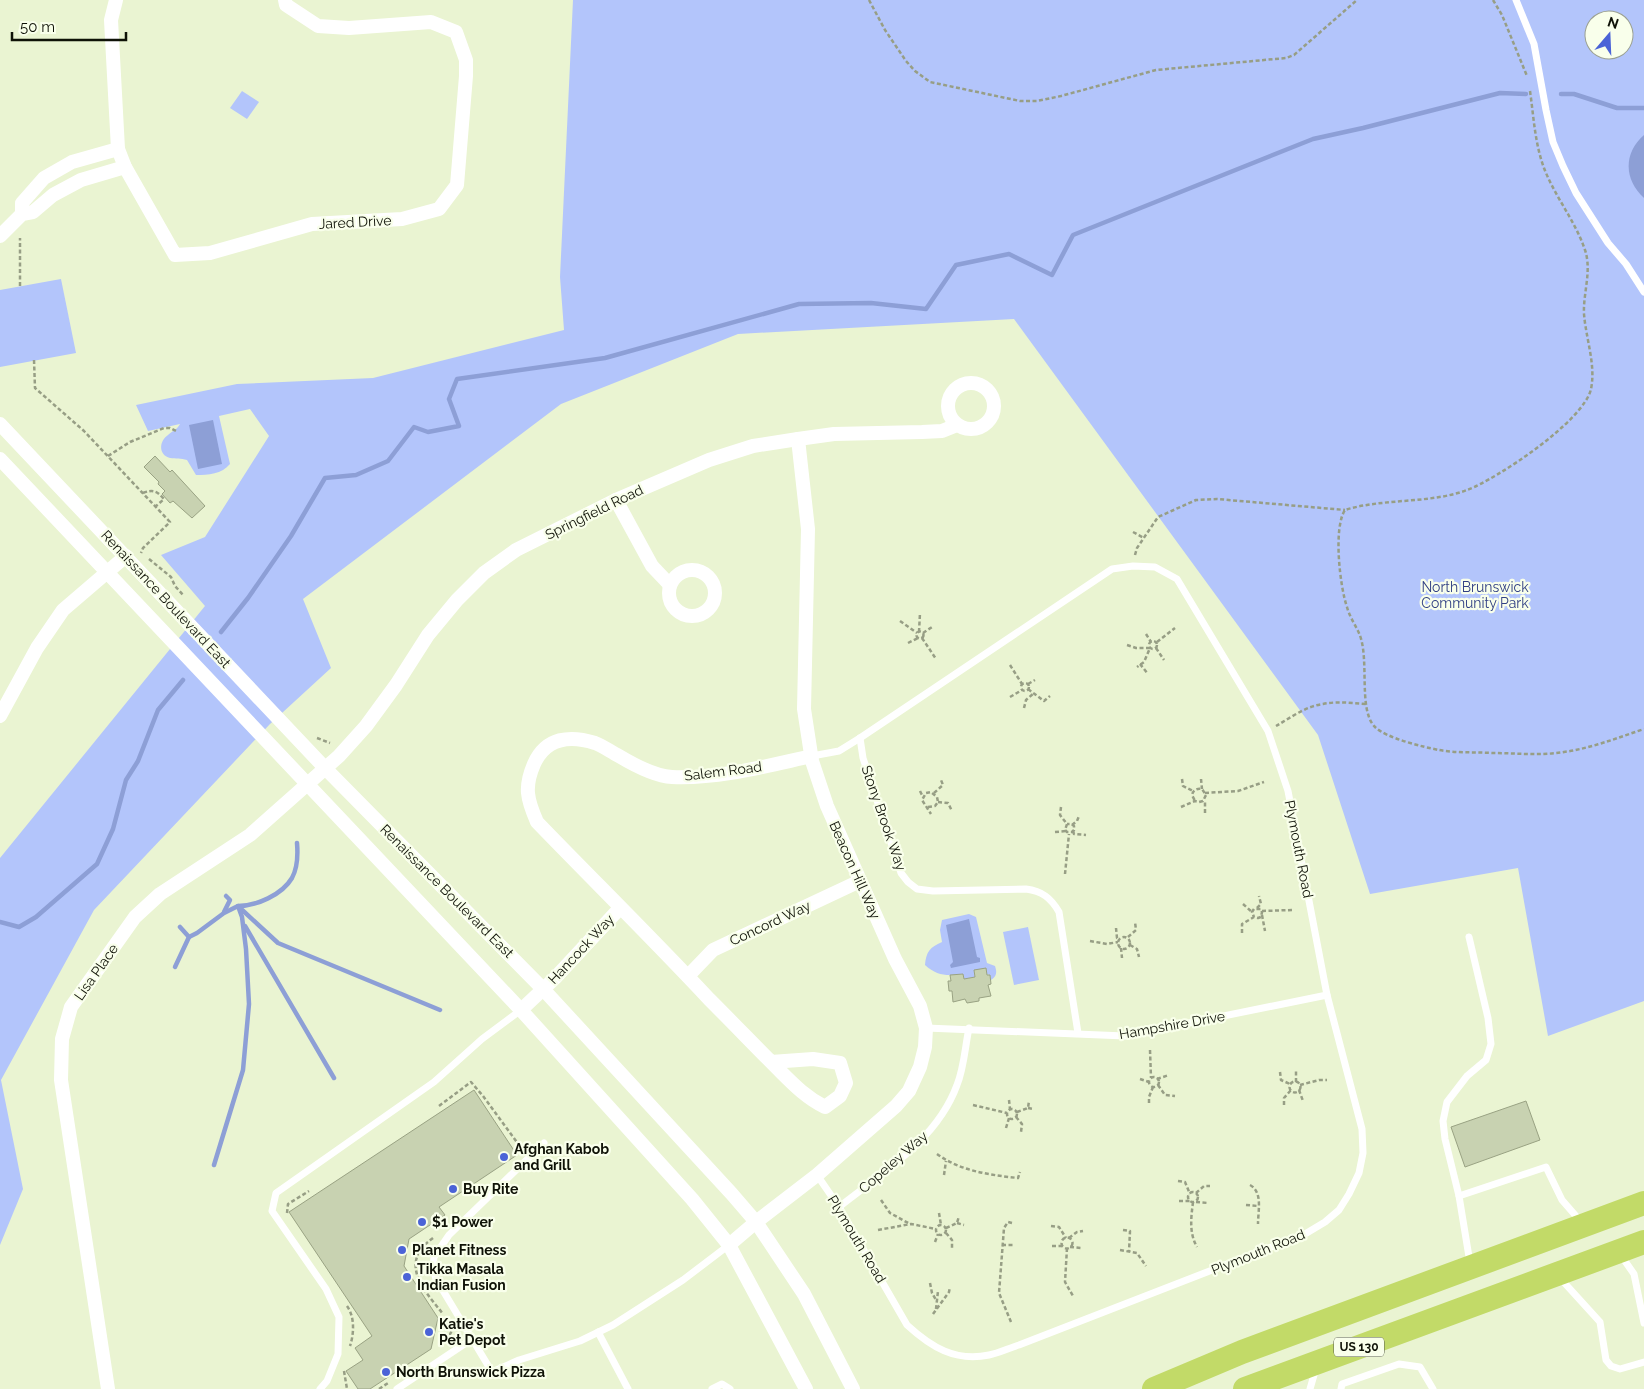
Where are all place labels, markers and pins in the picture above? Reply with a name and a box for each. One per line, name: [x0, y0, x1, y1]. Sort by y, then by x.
place label: Afghan Kabob and Grill: [514, 1141, 609, 1173]
marker: Afghan Kabob and Grill: [498, 1151, 510, 1163]
place label: Buy Rite: [463, 1181, 519, 1197]
marker: Buy Rite: [447, 1183, 459, 1195]
place label: $1 Power: [432, 1214, 494, 1230]
marker: $1 Power: [416, 1216, 428, 1228]
place label: Planet Fitness: [412, 1242, 506, 1258]
marker: Planet Fitness: [396, 1244, 408, 1256]
place label: Tikka Masala Indian Fusion: [417, 1261, 506, 1293]
marker: Tikka Masala Indian Fusion: [401, 1271, 413, 1283]
place label: Katie's Pet Depot: [439, 1316, 506, 1348]
marker: Katie's Pet Depot: [423, 1326, 435, 1338]
place label: North Brunswick Pizza: [396, 1364, 545, 1380]
marker: North Brunswick Pizza: [380, 1366, 392, 1378]

